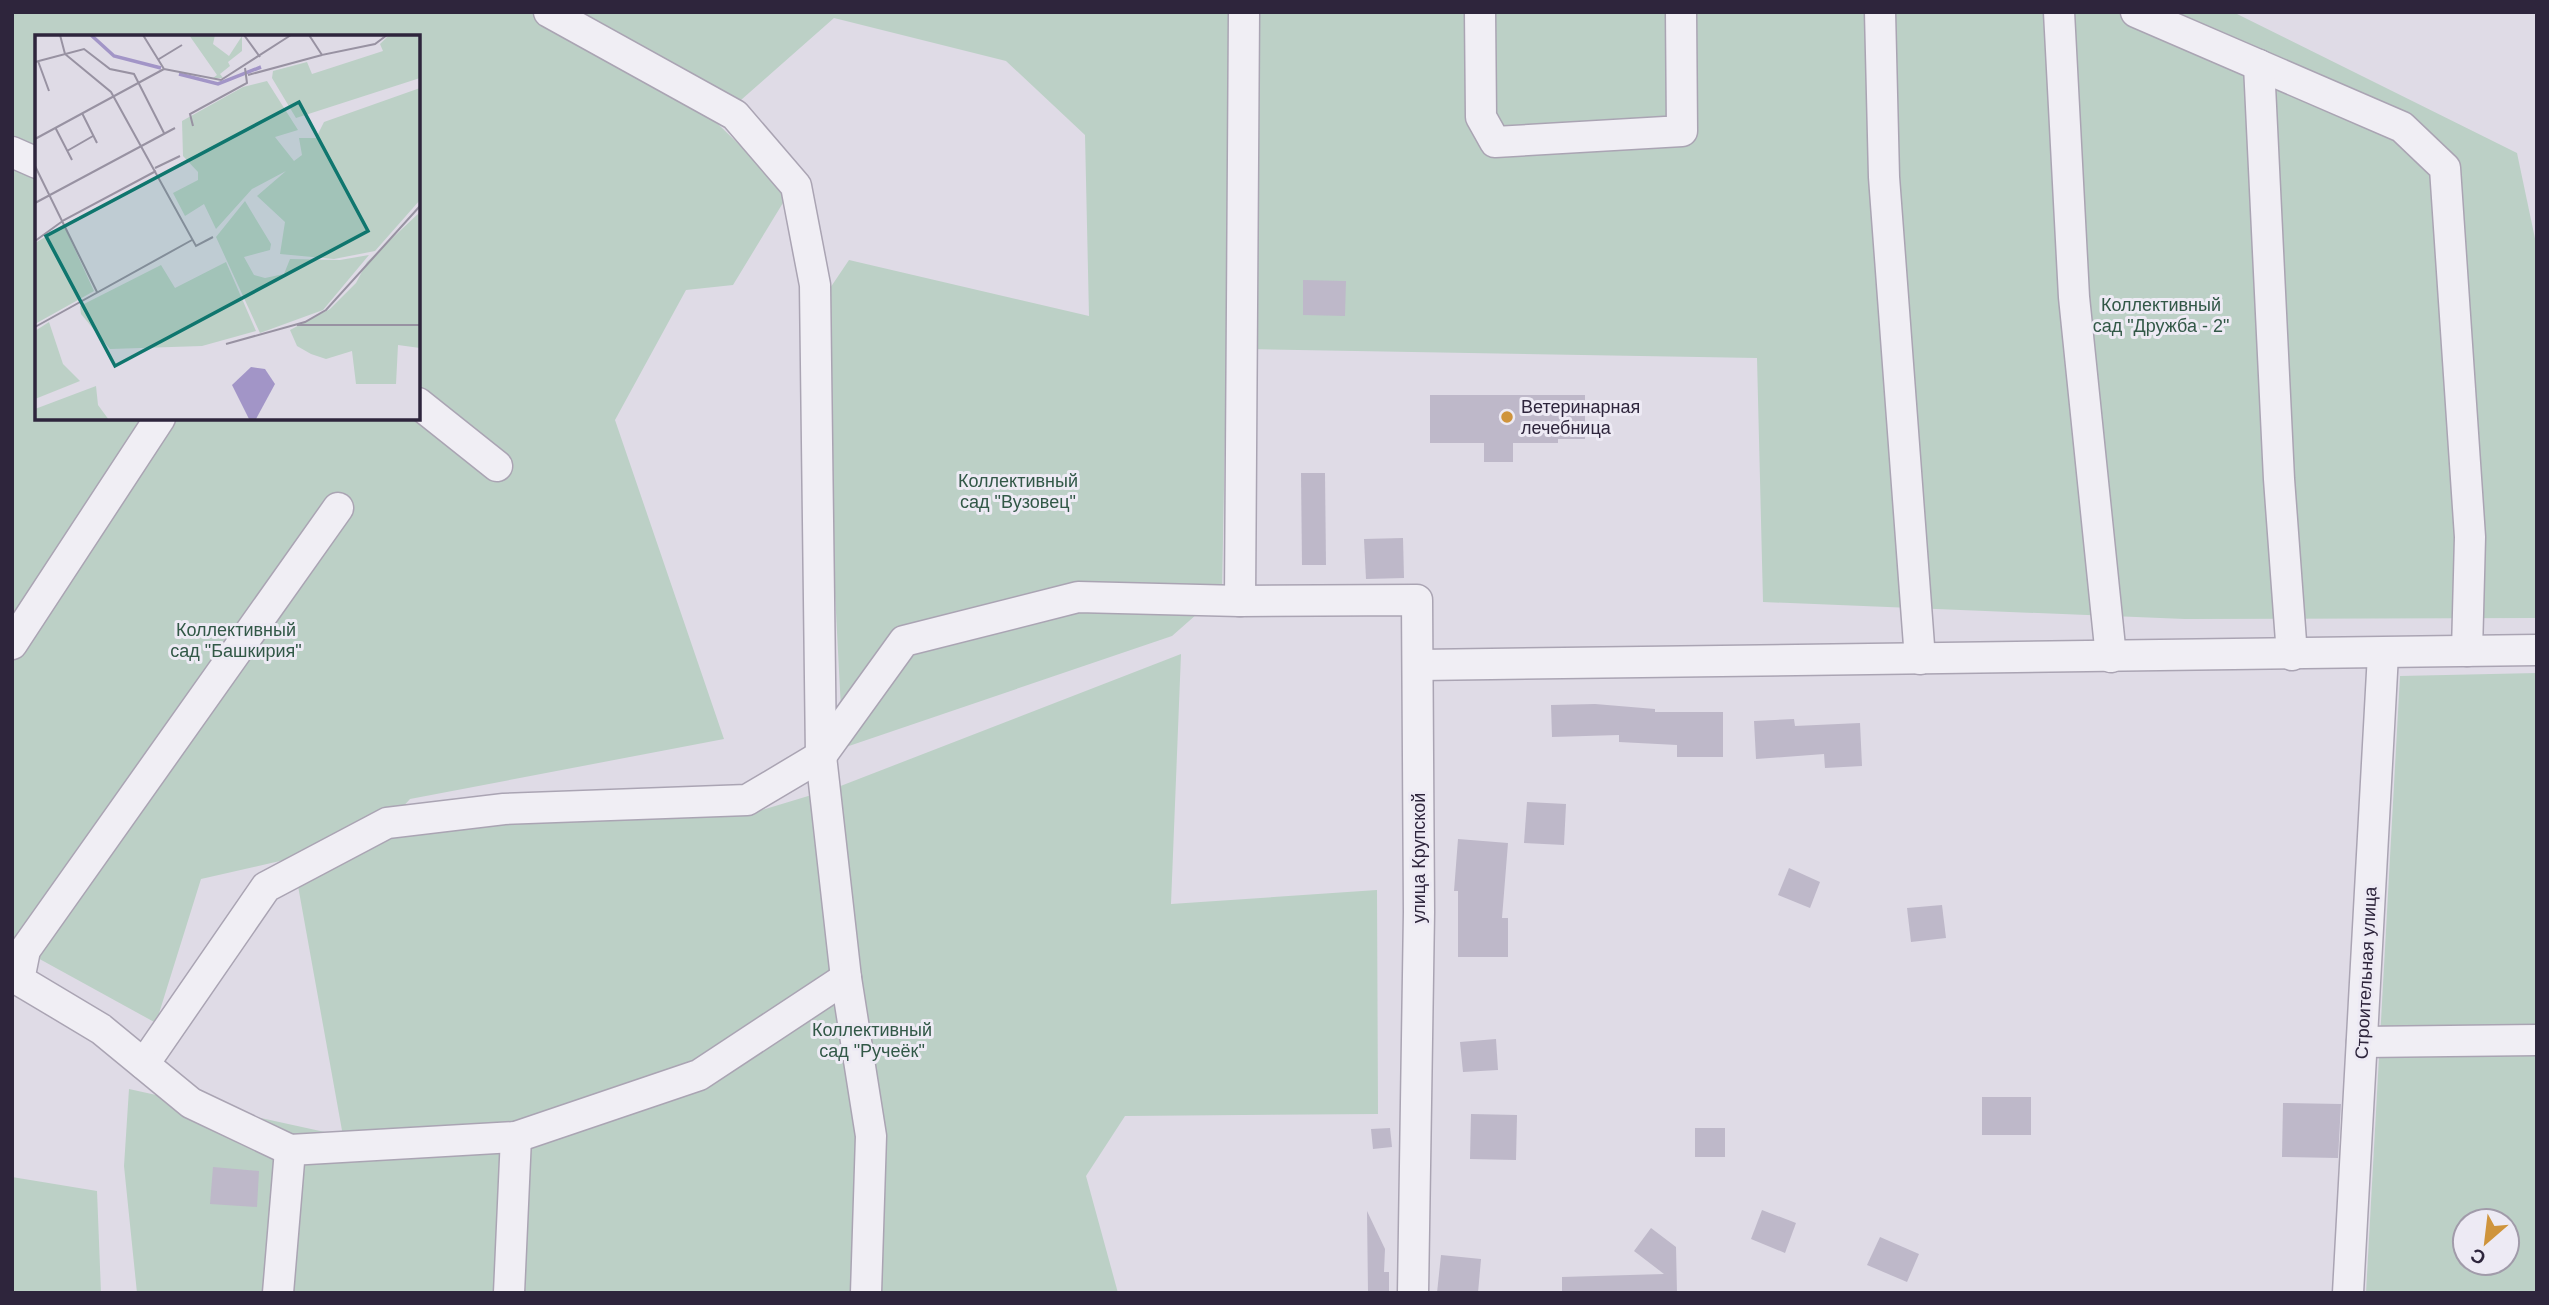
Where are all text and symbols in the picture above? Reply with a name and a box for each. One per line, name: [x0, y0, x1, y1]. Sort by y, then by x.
inset map: [35, 35, 420, 420]
park label: Коллективный сад "Дружба - 2": [2093, 295, 2229, 336]
place label: Ветеринарная лечебница: [1521, 397, 1640, 438]
marker: Ветеринарная лечебница: [1499, 409, 1515, 425]
park label: Коллективный сад "Вузовец": [958, 471, 1078, 512]
park label: Коллективный сад "Башкирия": [170, 620, 302, 661]
street label: улица Крупской: [1409, 793, 1429, 923]
street label: Строительная улица: [2351, 885, 2381, 1060]
park label: Коллективный сад "Ручеёк": [812, 1020, 932, 1061]
north arrow: [2451, 1207, 2521, 1277]
text: С: [2467, 1244, 2489, 1269]

